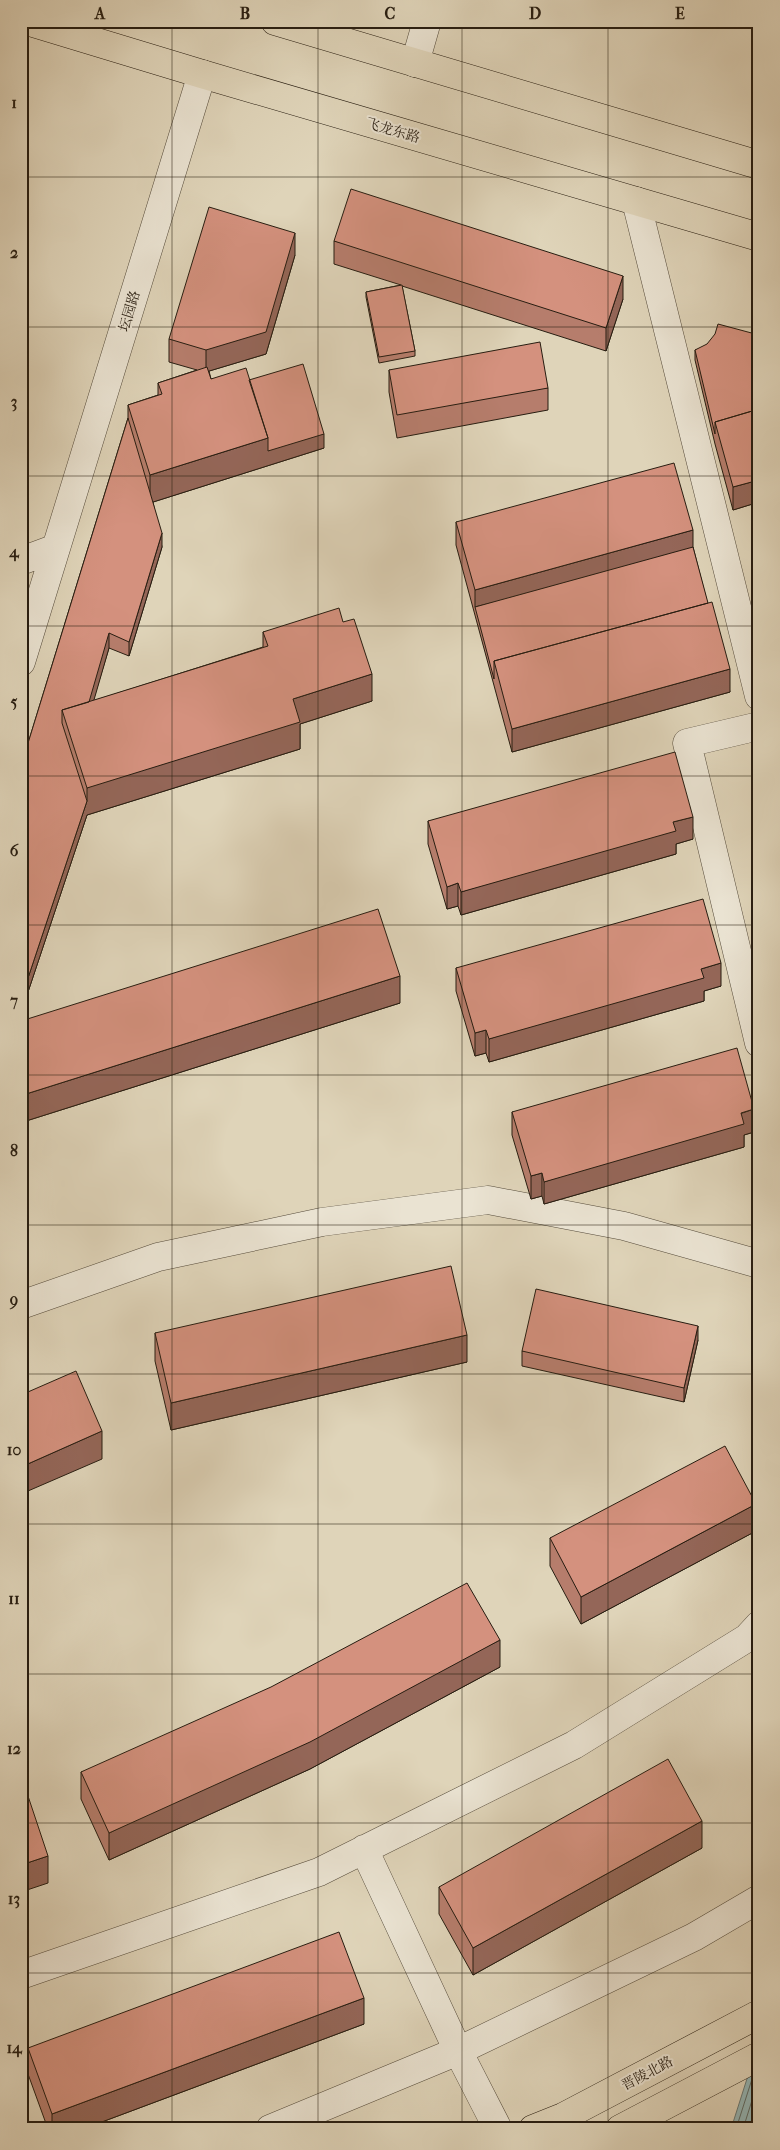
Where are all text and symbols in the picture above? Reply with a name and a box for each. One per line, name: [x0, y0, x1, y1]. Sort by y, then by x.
text: A: [94, 4, 106, 23]
text: B: [240, 4, 250, 23]
text: C: [385, 4, 396, 23]
text: D: [529, 4, 541, 23]
text: E: [675, 4, 685, 23]
text: 1: [11, 93, 17, 112]
street label: 飞龙东路: [364, 115, 422, 146]
text: 2: [10, 243, 18, 262]
street label: 坛园路: [115, 289, 144, 334]
text: 3: [11, 392, 17, 412]
text: 4: [8, 542, 20, 562]
text: 5: [11, 692, 18, 711]
text: 6: [10, 841, 19, 860]
text: 7: [9, 991, 18, 1010]
text: 8: [10, 1141, 18, 1160]
text: 9: [9, 1290, 18, 1310]
text: 10: [7, 1440, 21, 1459]
text: 11: [8, 1589, 20, 1608]
text: 12: [7, 1739, 21, 1758]
text: 13: [8, 1889, 20, 1909]
text: 14: [6, 2038, 23, 2058]
street label: 晋陵北路: [619, 2053, 676, 2094]

